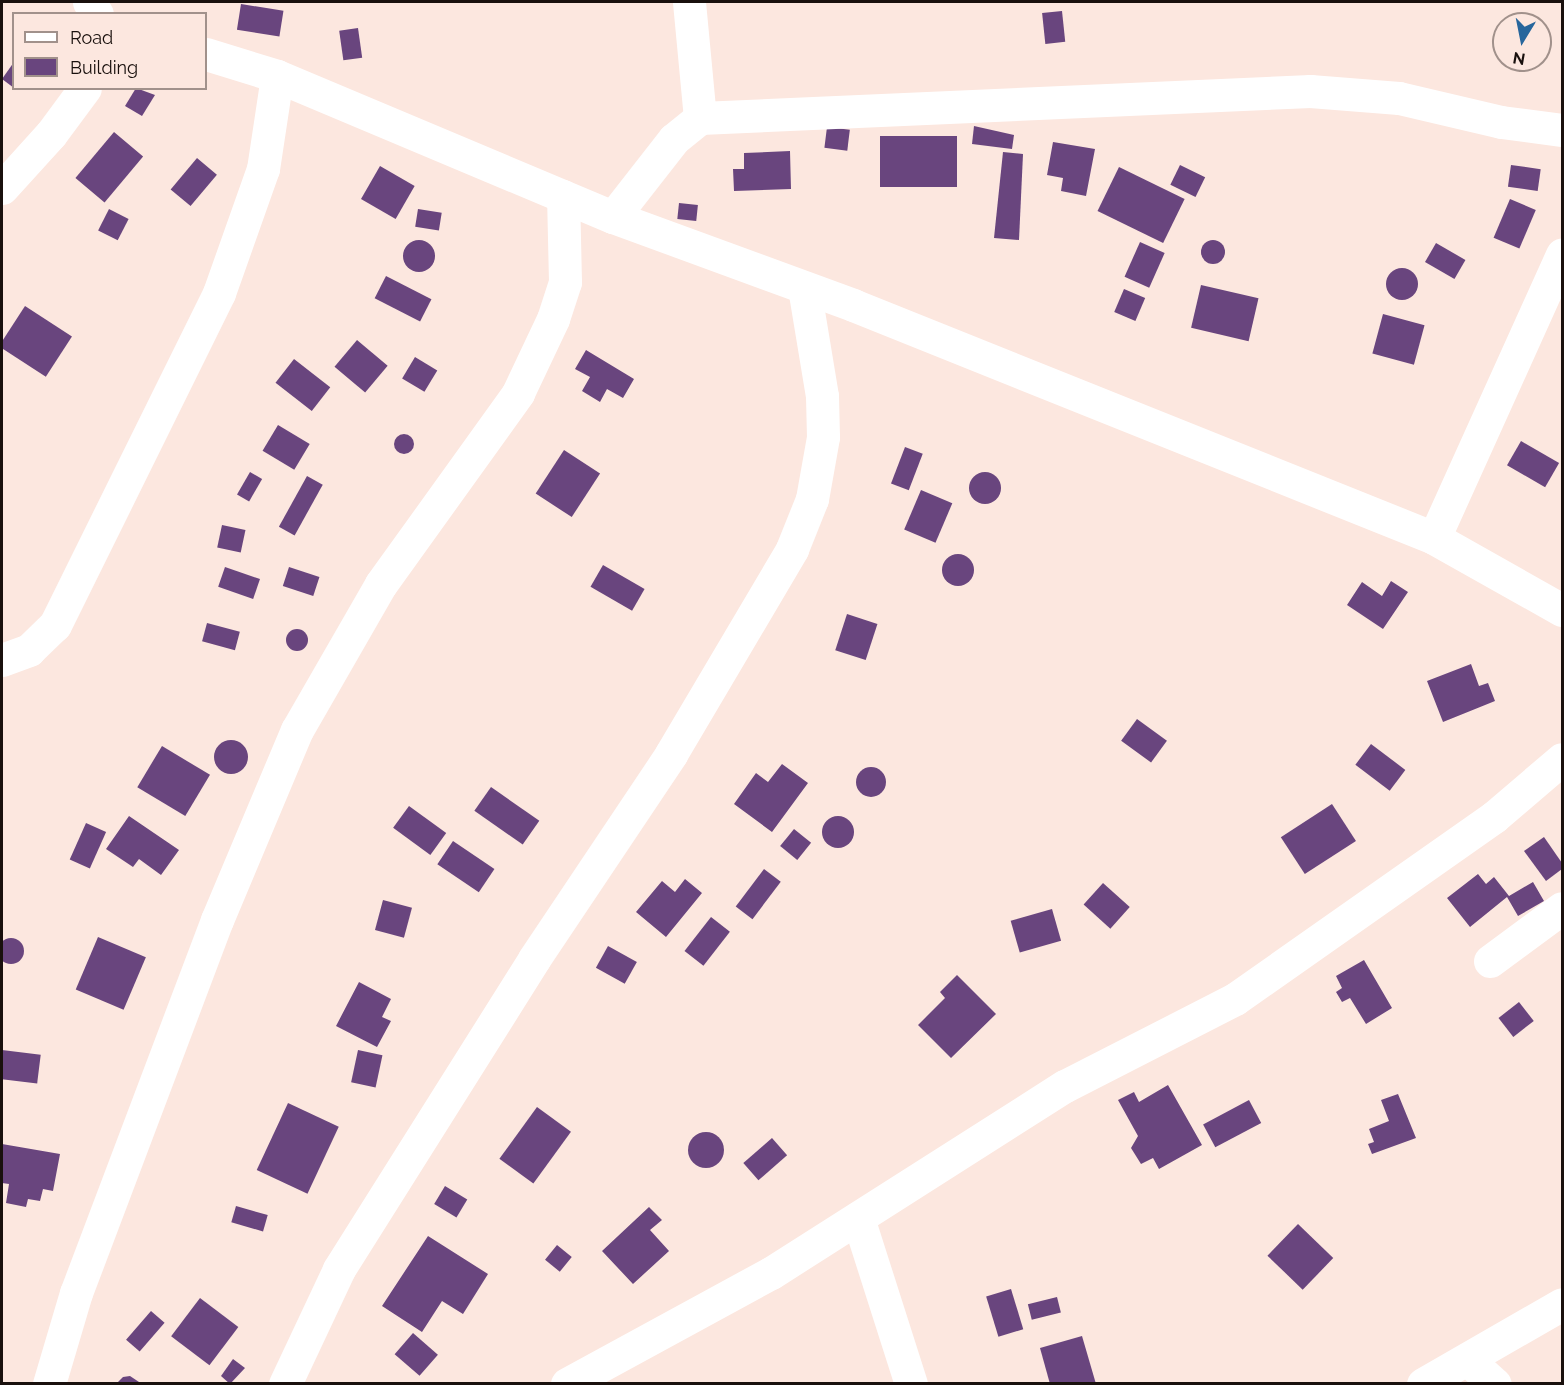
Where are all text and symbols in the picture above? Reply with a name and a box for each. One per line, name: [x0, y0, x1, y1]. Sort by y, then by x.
legend: [12, 12, 207, 90]
north arrow: [1492, 12, 1552, 72]
text: Road: [70, 27, 113, 48]
text: N: [1511, 48, 1527, 69]
text: Building: [70, 57, 138, 78]

